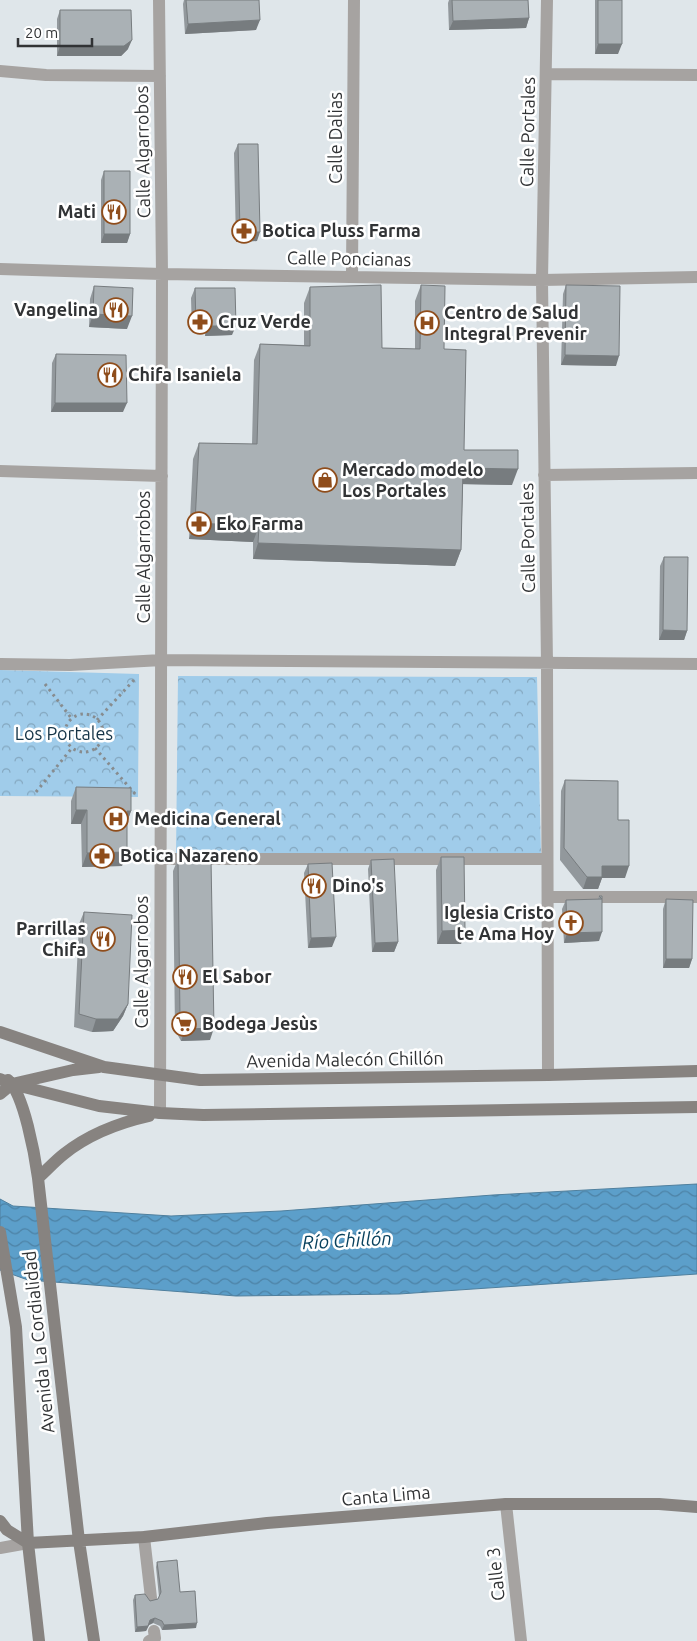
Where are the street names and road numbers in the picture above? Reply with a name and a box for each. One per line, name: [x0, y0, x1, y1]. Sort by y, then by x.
street label: Calle Portales: [516, 76, 538, 187]
street label: Calle Algarrobos: [131, 85, 153, 219]
street label: Calle Dalias: [325, 92, 345, 184]
street label: Calle Poncianas: [287, 247, 412, 269]
street label: Calle Portales: [516, 482, 538, 593]
street label: Calle Algarrobos: [133, 490, 153, 623]
street label: Calle Algarrobos: [131, 895, 151, 1028]
street label: Avenida Malecón Chillón: [246, 1047, 444, 1071]
street label: Avenida La Cordialidad: [18, 1250, 58, 1434]
street label: Canta Lima: [341, 1481, 431, 1509]
street label: Calle 3: [482, 1546, 508, 1602]

